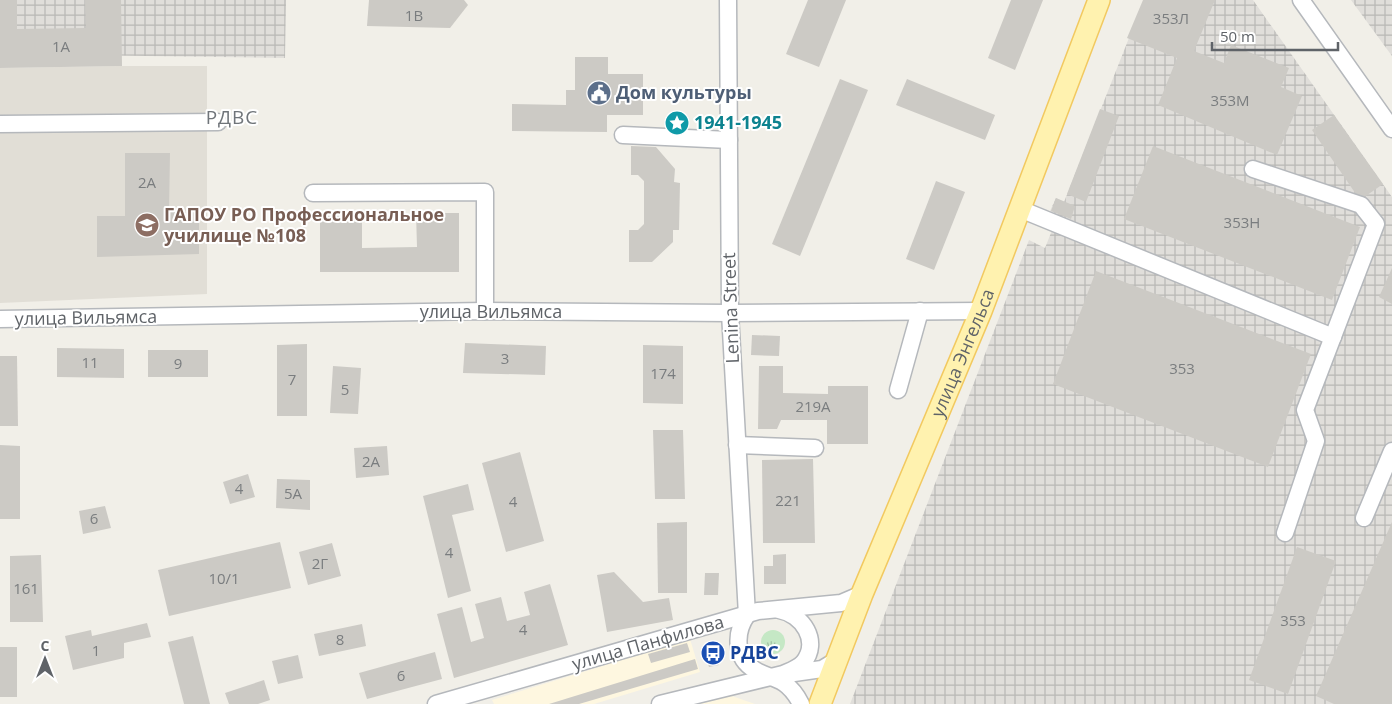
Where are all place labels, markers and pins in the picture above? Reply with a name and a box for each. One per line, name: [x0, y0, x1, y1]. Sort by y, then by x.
public building icon: Дом культуры: [586, 80, 612, 106]
place label: Дом культуры: [616, 80, 752, 104]
place icon: 1941-1945: [664, 110, 690, 136]
place label: 1941-1945: [694, 110, 782, 134]
place label: ГАПОУ РО Профессиональное училище №108: [164, 202, 444, 247]
school or university icon: ГАПОУ РО Профессиональное училище №108: [134, 212, 160, 238]
bus stop icon: РДВС: [700, 640, 726, 666]
place label: РДВС: [730, 640, 779, 664]

